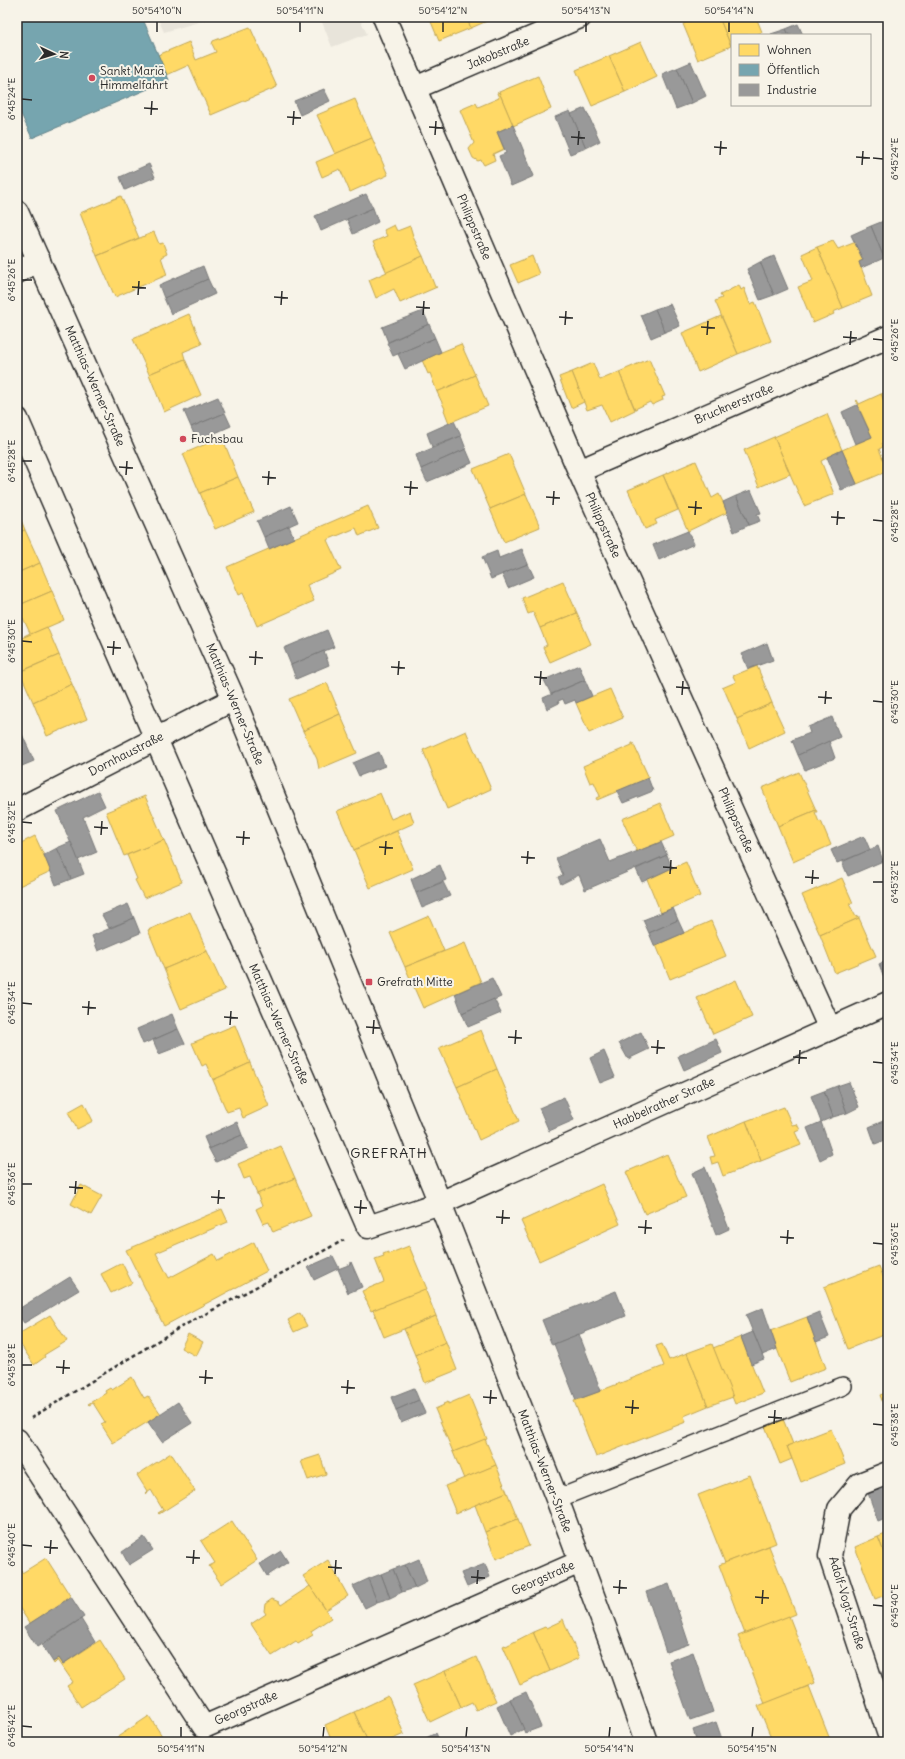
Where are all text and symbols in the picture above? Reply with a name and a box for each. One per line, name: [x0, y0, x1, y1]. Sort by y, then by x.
text: 50°54'10"N: [132, 4, 182, 17]
text: 50°54'11"N: [276, 4, 324, 17]
text: 50°54'12"N: [419, 4, 467, 17]
text: 50°54'13"N: [561, 4, 611, 17]
text: 50°54'14"N: [704, 4, 754, 17]
street label: Jakobstraße: [464, 33, 531, 72]
north arrow: [34, 34, 74, 74]
legend: [731, 34, 871, 106]
text: Wohnen: [767, 42, 812, 57]
text: N: [57, 50, 71, 59]
text: Öffentlich: [767, 62, 820, 77]
place label: Sankt Mariä Himmelfahrt: [100, 63, 168, 92]
marker: Sankt Mariä Himmelfahrt: [87, 73, 97, 83]
text: 6°45'24"E: [5, 78, 18, 120]
text: Industrie: [767, 82, 817, 97]
text: 6°45'24"E: [888, 138, 901, 180]
street label: Philippstraße: [454, 192, 495, 262]
text: 6°45'26"E: [5, 258, 18, 301]
text: 6°45'26"E: [888, 318, 901, 361]
street label: Matthias-Werner-Straße: [62, 323, 129, 448]
street label: Brucknerstraße: [692, 380, 776, 427]
place label: Fuchsbau: [191, 431, 243, 446]
marker: Fuchsbau: [178, 434, 188, 444]
text: 6°45'28"E: [5, 439, 18, 482]
street label: Philippstraße: [582, 490, 625, 560]
text: 6°45'28"E: [888, 499, 901, 542]
text: 6°45'30"E: [5, 619, 18, 663]
street label: Matthias-Werner-Straße: [203, 641, 268, 767]
text: 6°45'30"E: [888, 680, 901, 724]
street label: Dornhaustraße: [86, 728, 166, 779]
street label: Philippstraße: [715, 785, 758, 855]
text: 6°45'32"E: [5, 800, 18, 843]
text: 6°45'32"E: [888, 860, 901, 903]
street label: Matthias-Werner-Straße: [246, 961, 313, 1086]
place label: Grefrath Mitte: [377, 974, 453, 989]
marker: Grefrath Mitte: [364, 977, 374, 987]
text: 6°45'34"E: [5, 981, 18, 1025]
text: 6°45'34"E: [888, 1041, 901, 1085]
street label: Habbelrather Straße: [611, 1073, 717, 1132]
district label: GREFRATH: [350, 1144, 428, 1162]
text: 6°45'36"E: [5, 1162, 18, 1206]
text: 6°45'36"E: [888, 1222, 901, 1266]
text: 6°45'38"E: [5, 1343, 18, 1387]
text: 6°45'38"E: [888, 1403, 901, 1447]
street label: Matthias-Werner-Straße: [515, 1407, 576, 1534]
text: 6°45'40"E: [5, 1523, 18, 1567]
street label: Adolf-Vogt-Straße: [826, 1554, 869, 1651]
street label: Georgstraße: [509, 1557, 577, 1598]
text: 6°45'40"E: [888, 1584, 901, 1628]
street label: Georgstraße: [212, 1687, 280, 1728]
text: 6°45'42"E: [5, 1705, 18, 1747]
text: 50°54'11"N: [157, 1742, 205, 1755]
text: 50°54'12"N: [299, 1742, 347, 1755]
text: 50°54'13"N: [441, 1742, 491, 1755]
text: 50°54'14"N: [584, 1742, 634, 1755]
text: 50°54'15"N: [727, 1742, 777, 1755]

